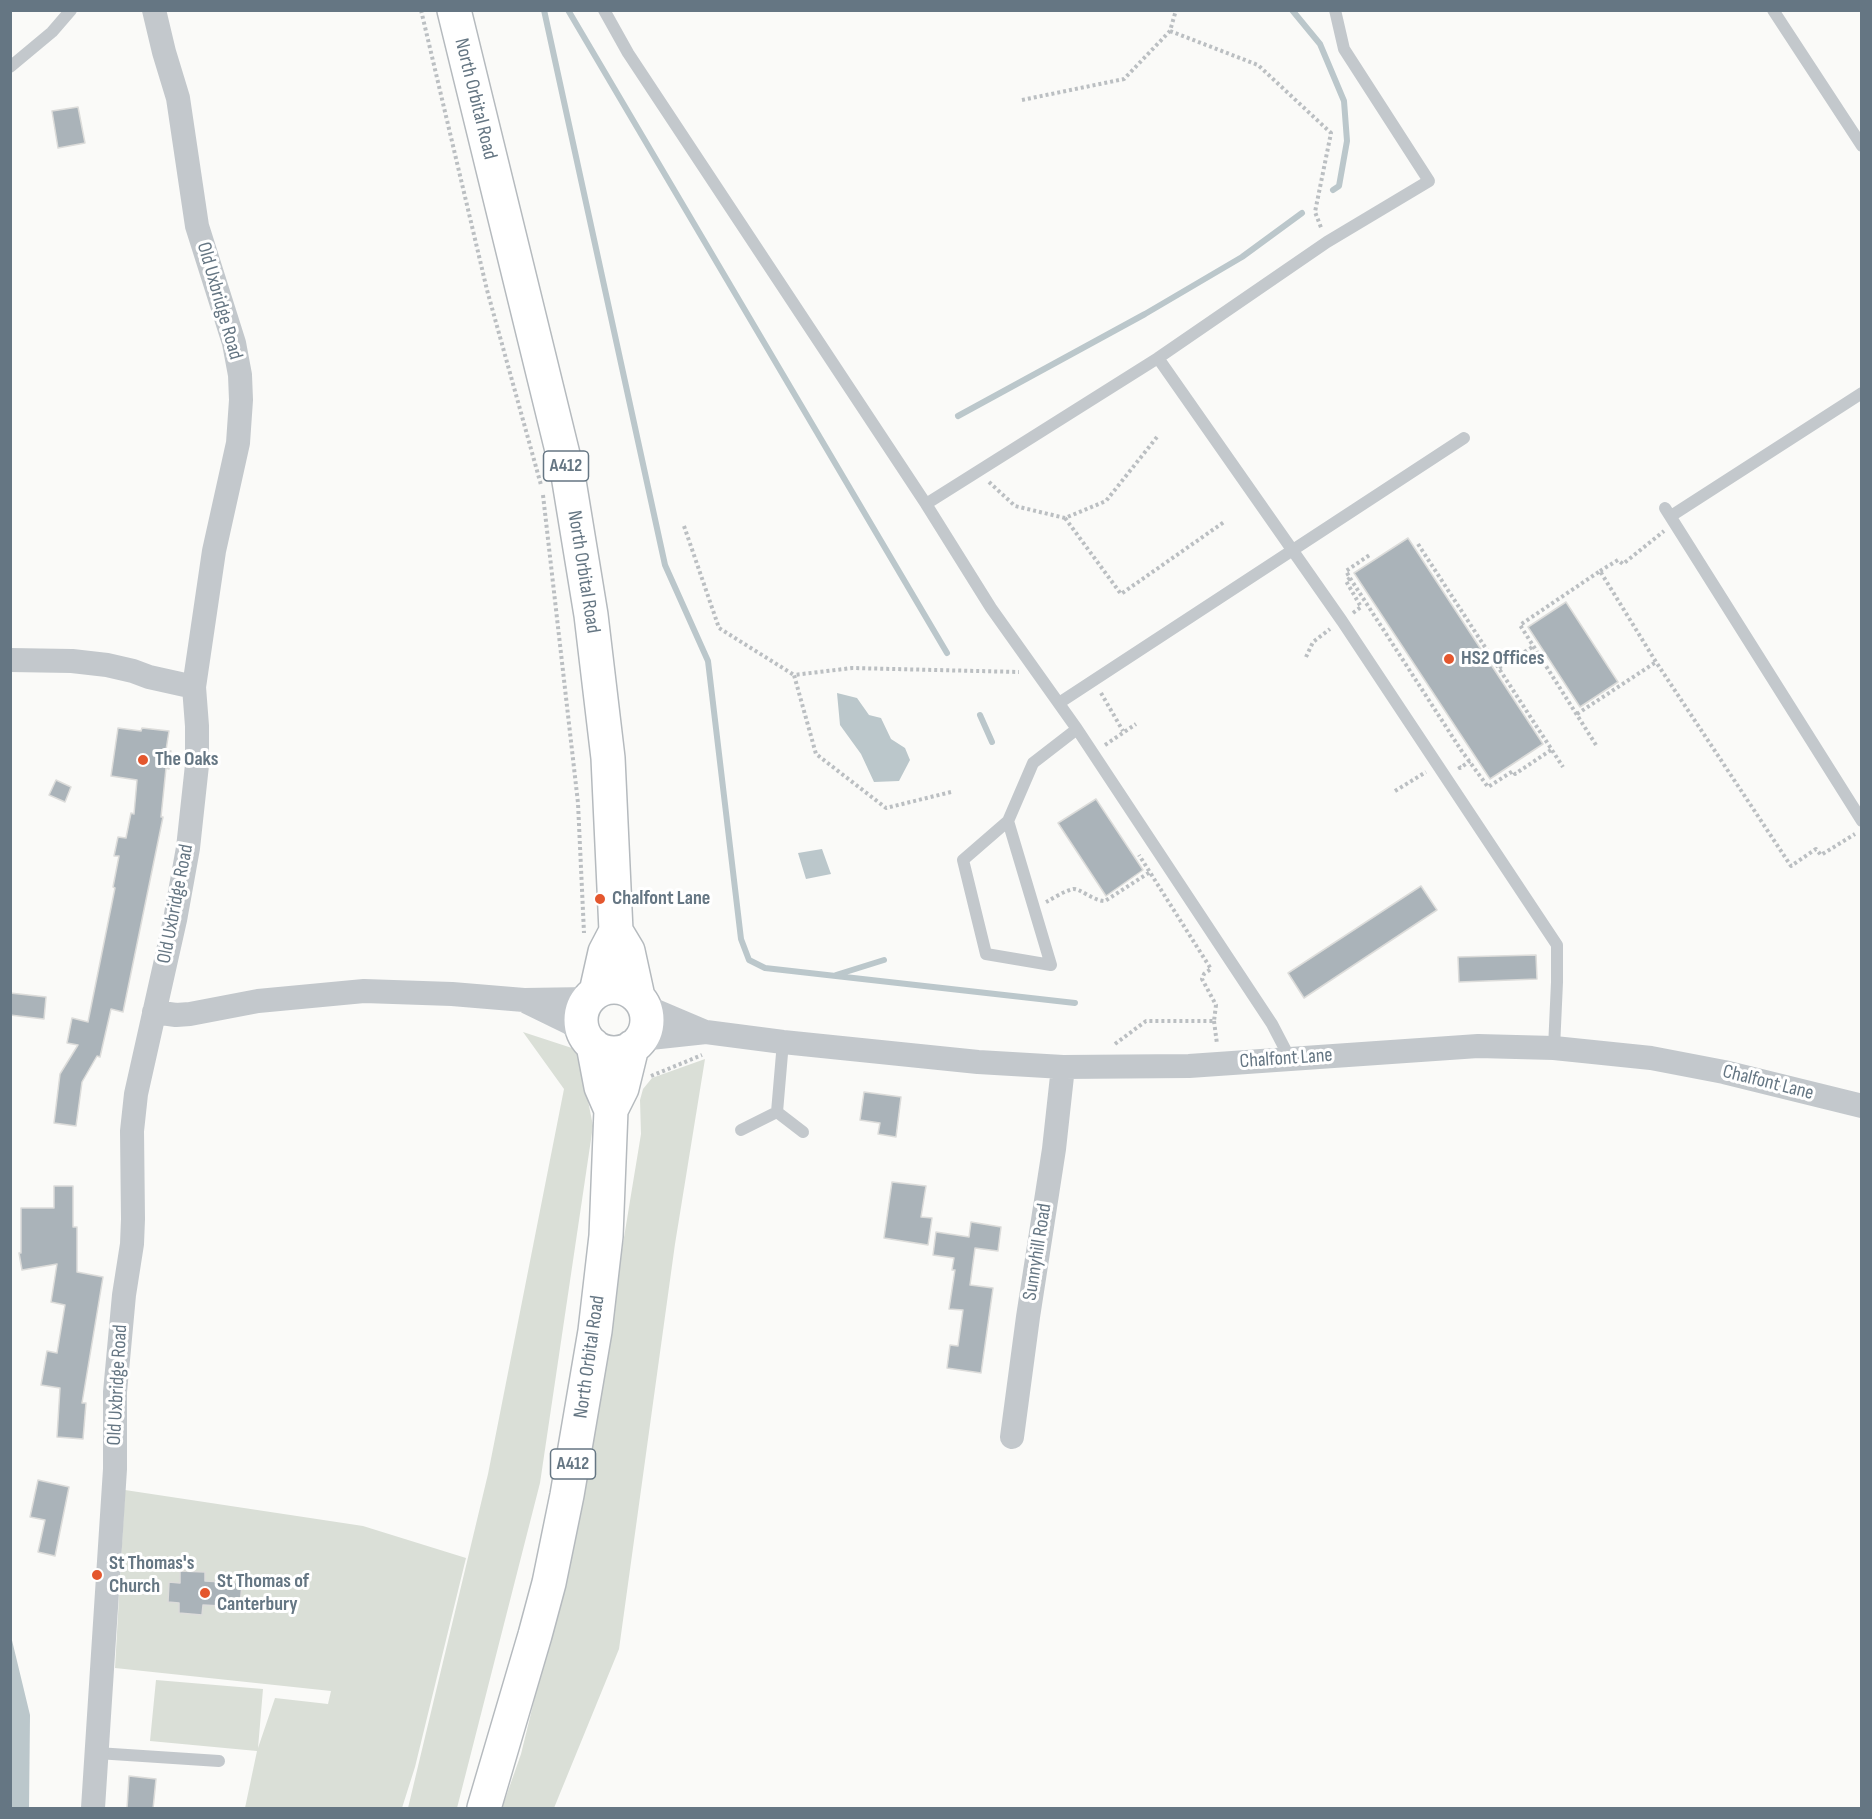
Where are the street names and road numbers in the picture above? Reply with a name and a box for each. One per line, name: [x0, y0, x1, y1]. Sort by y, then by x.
street label: North Orbital Road: [448, 36, 502, 162]
street label: Old Uxbridge Road: [191, 240, 247, 362]
road number: A412: [544, 451, 588, 481]
street label: North Orbital Road: [561, 509, 605, 635]
street label: Old Uxbridge Road: [153, 842, 199, 966]
street label: Chalfont Lane: [1239, 1044, 1333, 1074]
street label: Chalfont Lane: [1720, 1060, 1816, 1106]
street label: Sunnyhill Road: [1018, 1202, 1058, 1302]
street label: North Orbital Road: [569, 1294, 611, 1420]
street label: Old Uxbridge Road: [103, 1324, 133, 1446]
road number: A412: [550, 1449, 596, 1479]

